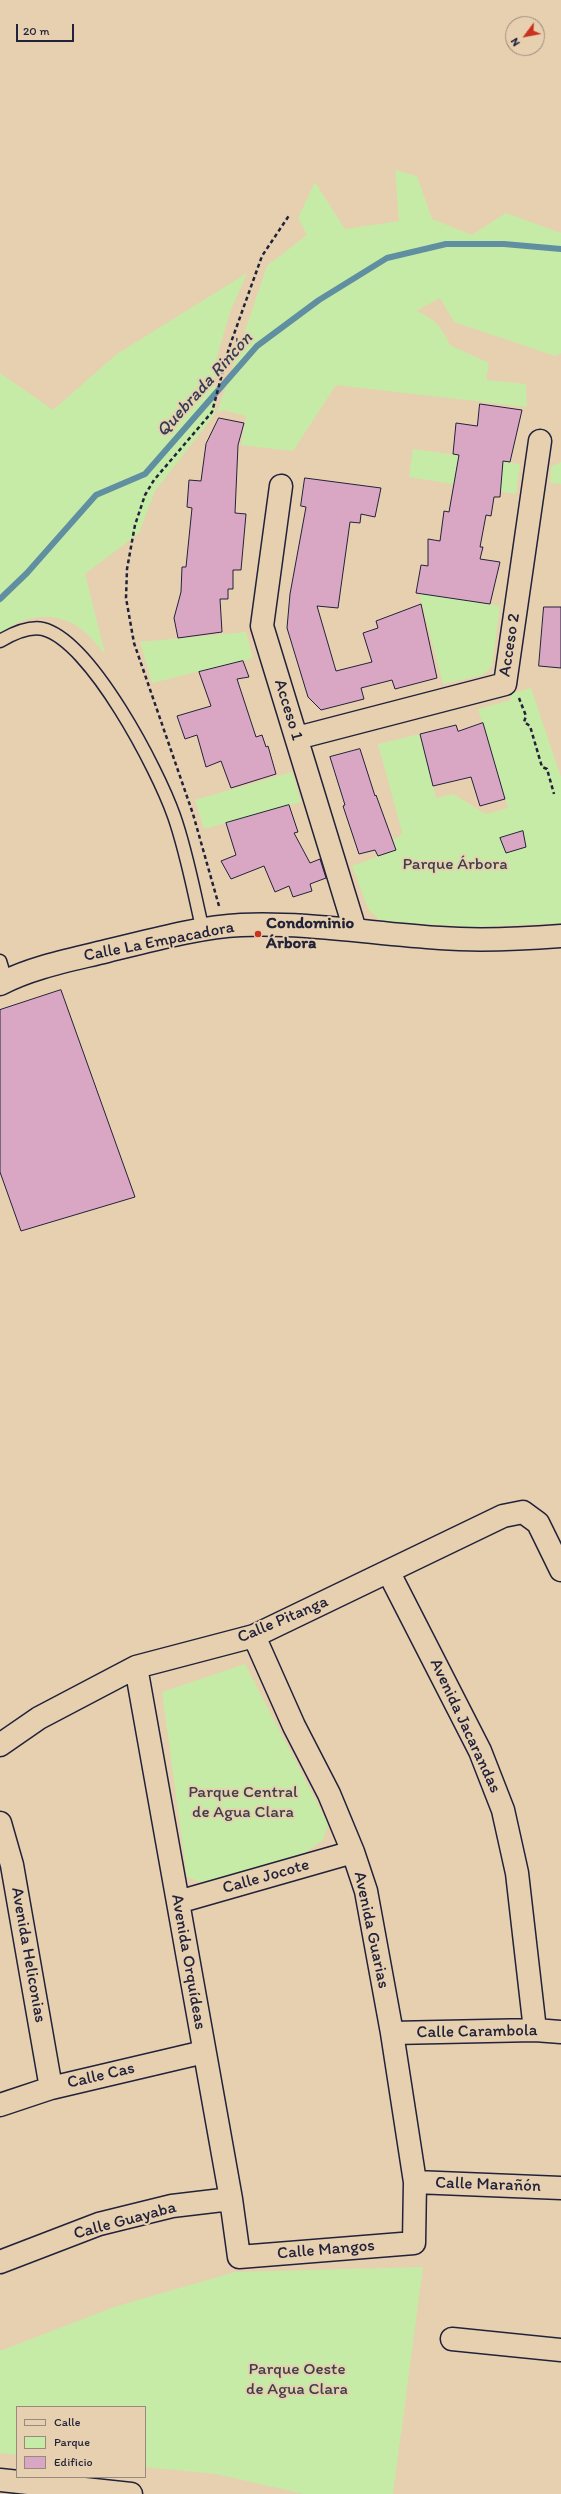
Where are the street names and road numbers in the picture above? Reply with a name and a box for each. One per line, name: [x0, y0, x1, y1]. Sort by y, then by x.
street label: Acceso 2: [495, 612, 525, 678]
street label: Acceso 1: [269, 677, 307, 743]
street label: Calle La Empacadora: [82, 917, 236, 967]
street label: Calle Pitanga: [234, 1592, 332, 1648]
street label: Avenida Jacarandas: [425, 1656, 505, 1796]
street label: Calle Jocote: [220, 1855, 312, 1899]
street label: Avenida Guarias: [349, 1870, 393, 1990]
street label: Avenida Heliconias: [6, 1886, 50, 2024]
street label: Avenida Orquídeas: [166, 1893, 210, 2031]
street label: Calle Carambola: [416, 2021, 538, 2043]
street label: Calle Cas: [65, 2058, 137, 2094]
street label: Calle Marañón: [435, 2173, 541, 2197]
street label: Calle Guayaba: [72, 2198, 178, 2244]
street label: Calle Mangos: [276, 2236, 376, 2264]

